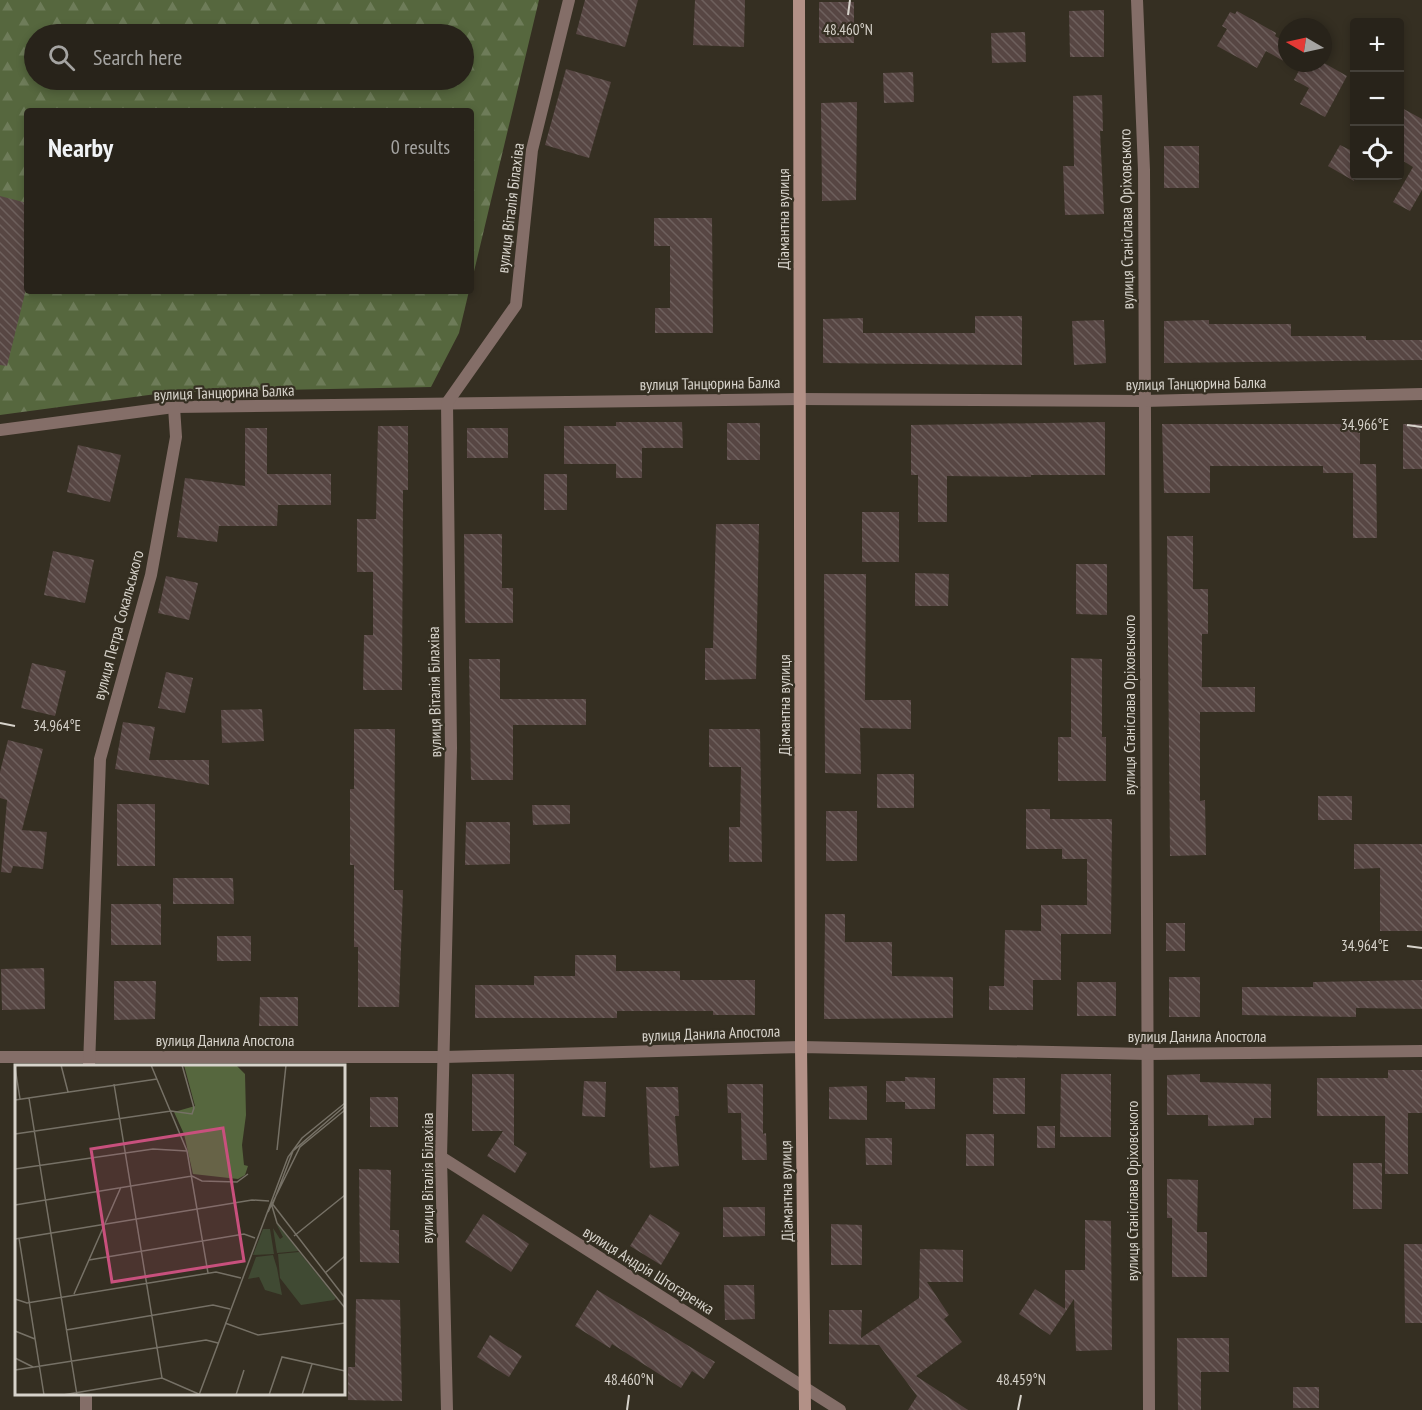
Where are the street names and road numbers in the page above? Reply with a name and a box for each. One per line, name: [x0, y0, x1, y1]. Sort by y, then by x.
street label: вулиця Станіслава Оріховського: [1114, 128, 1138, 310]
street label: вулиця Віталія Білахіва: [492, 142, 528, 274]
street label: Діамантна вулиця: [773, 168, 793, 270]
street label: вулиця Танцюрина Балка: [639, 372, 781, 394]
street label: вулиця Танцюрина Балка: [1125, 372, 1267, 394]
street label: вулиця Танцюрина Балка: [153, 380, 295, 404]
street label: вулиця Петра Сокальського: [88, 548, 148, 702]
street label: вулиця Станіслава Оріховського: [1119, 615, 1139, 795]
street label: вулиця Віталія Білахіва: [423, 626, 445, 758]
street label: Діамантна вулиця: [774, 654, 794, 756]
street label: вулиця Данила Апостола: [641, 1021, 781, 1045]
street label: вулиця Данила Апостола: [1128, 1026, 1266, 1046]
street label: вулиця Данила Апостола: [156, 1030, 294, 1050]
street label: вулиця Станіслава Оріховського: [1122, 1101, 1142, 1281]
street label: вулиця Віталія Білахіва: [417, 1113, 437, 1243]
street label: Діамантна вулиця: [775, 1140, 797, 1242]
street label: вулиця Андрія Штогаренка: [580, 1222, 718, 1318]

